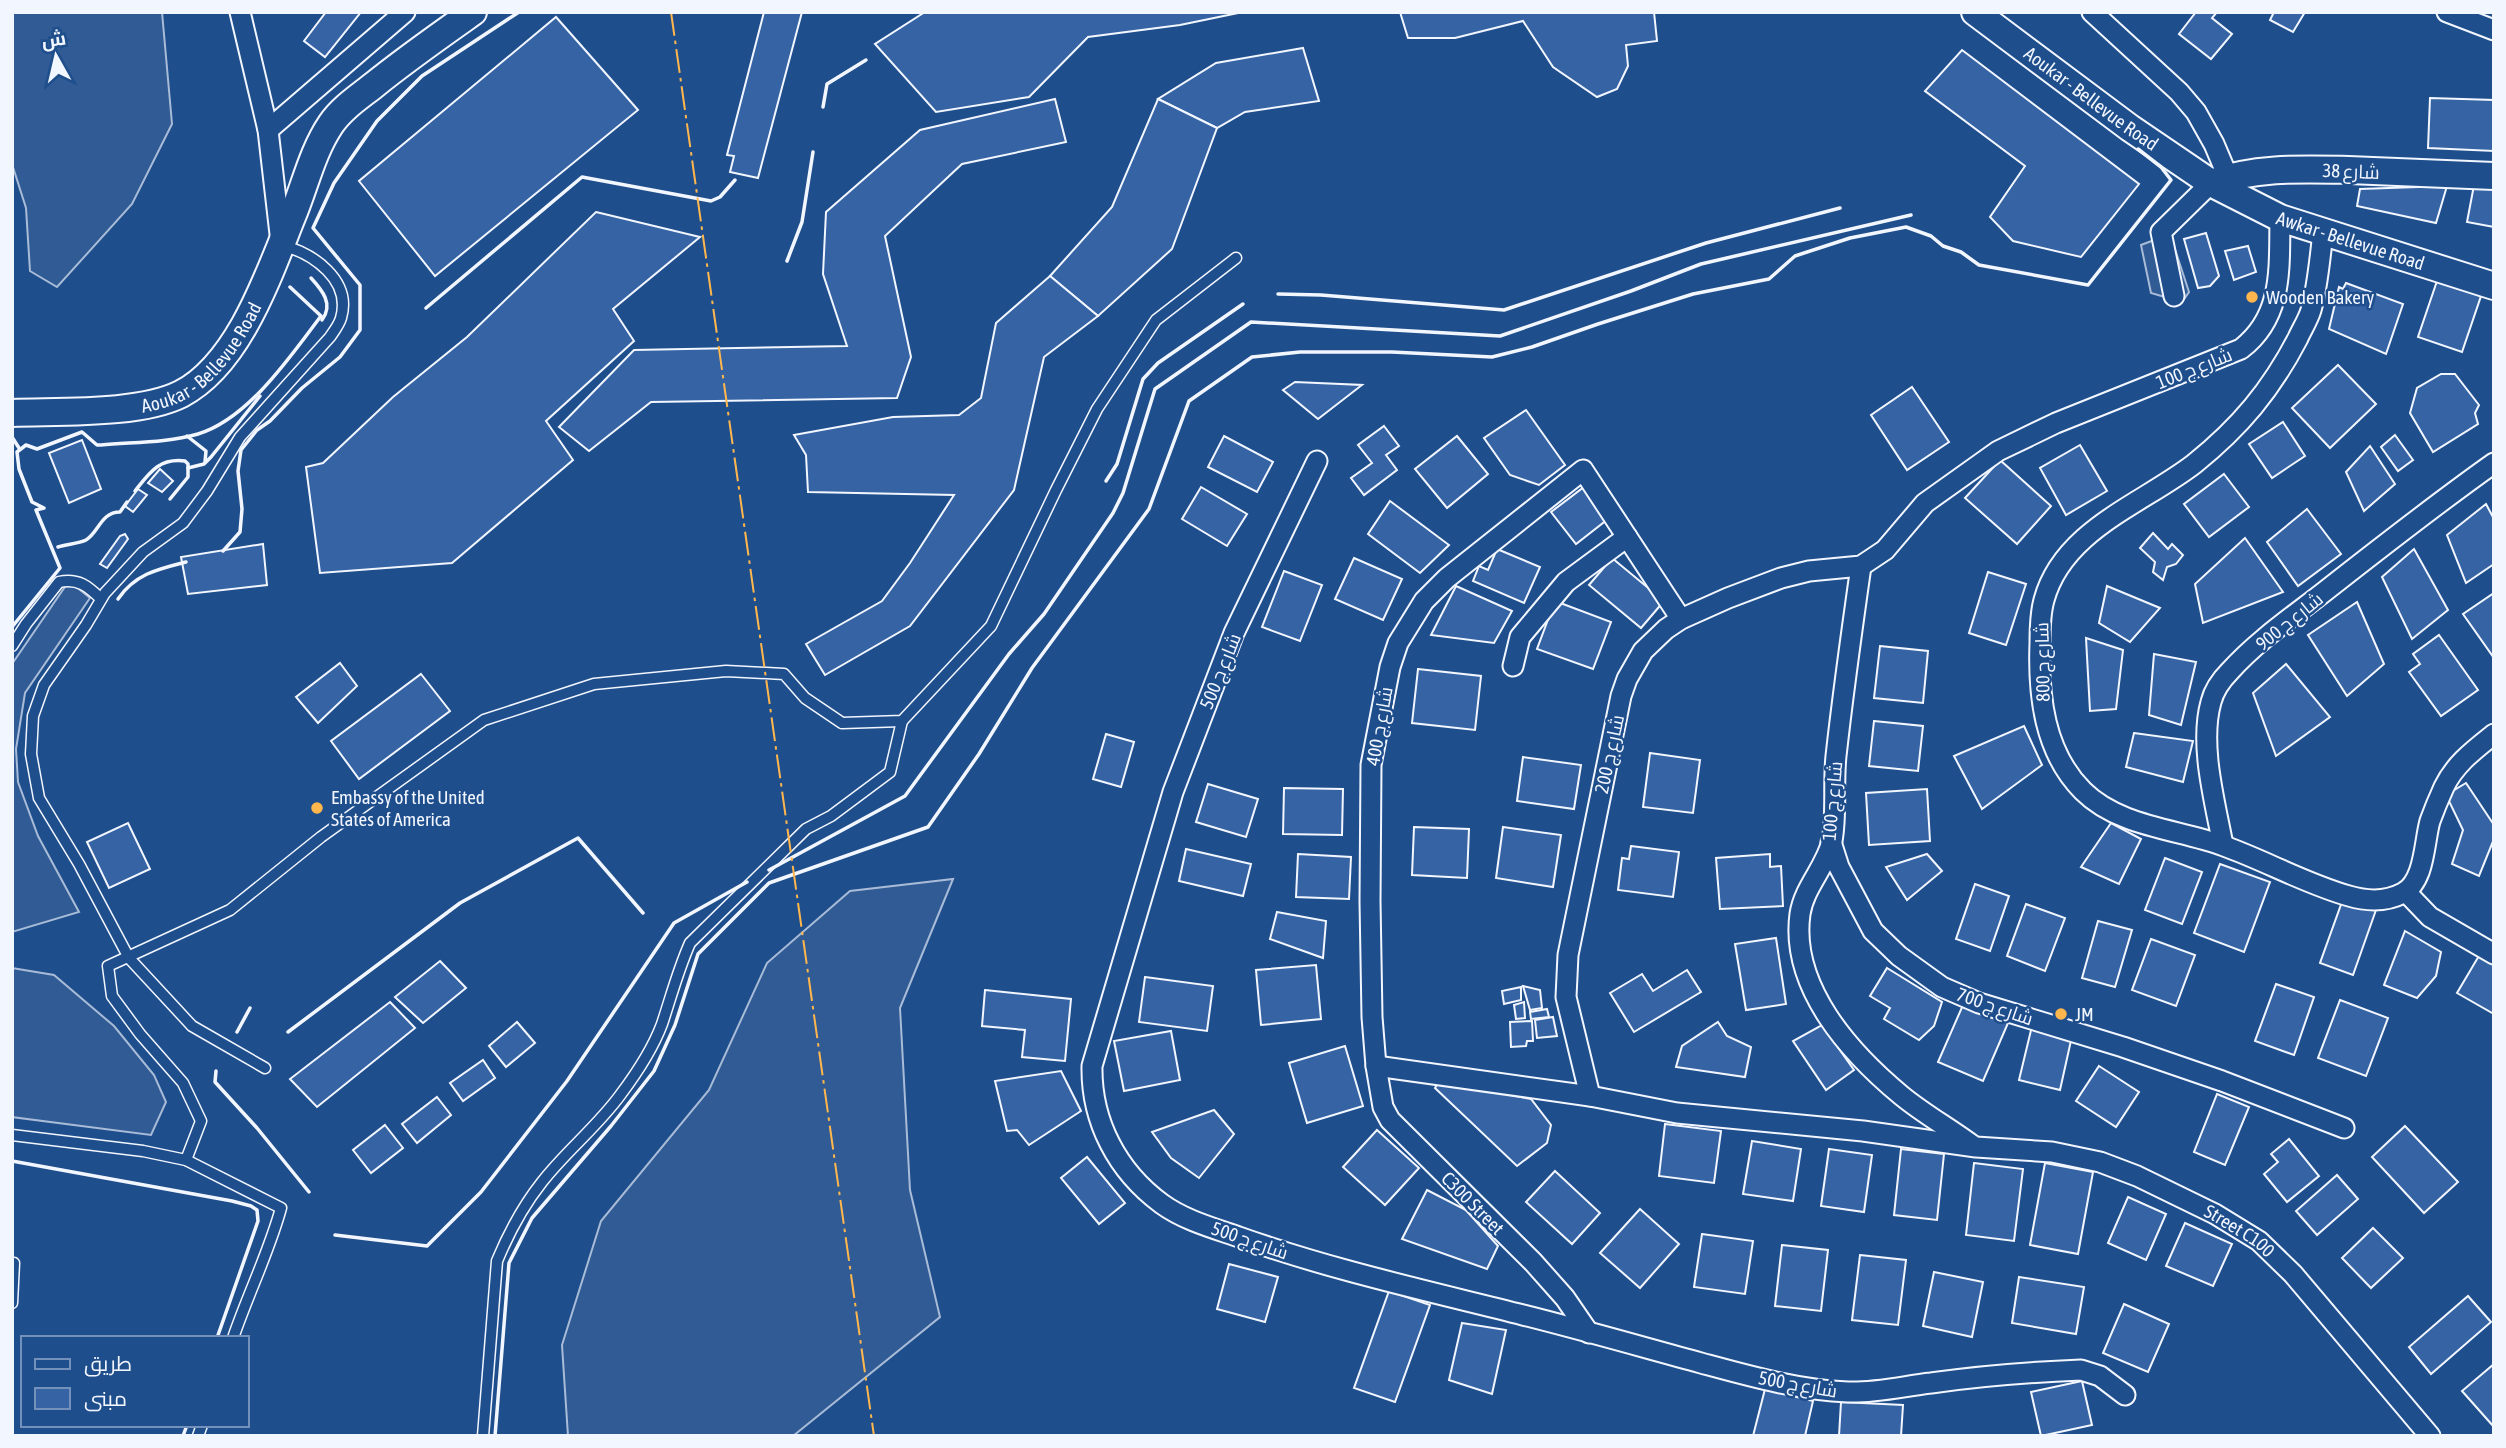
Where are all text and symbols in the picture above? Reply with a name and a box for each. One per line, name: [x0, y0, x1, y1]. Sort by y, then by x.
north arrow: [21, 21, 91, 91]
text: ش: [40, 27, 67, 53]
street label: Aoukar - Bellevue Road: [2020, 42, 2162, 155]
street label: شارع 38: [2322, 159, 2380, 186]
street label: Awkar - Bellevue Road: [2274, 207, 2427, 274]
place label: Wooden Bakery: [2266, 286, 2375, 308]
marker: Wooden Bakery: [2244, 289, 2260, 305]
street label: Aoukar - Bellevue Road: [139, 299, 266, 417]
street label: شارع ج 100: [2153, 343, 2236, 396]
street label: شارع ج 900: [2251, 587, 2329, 657]
street label: شارع ج 800: [2030, 622, 2057, 702]
street label: شارع ج 500: [1195, 630, 1248, 713]
street label: شارع ج 400: [1361, 685, 1400, 768]
street label: شارع ج 200: [1590, 713, 1631, 796]
street label: شارع ج 100: [1818, 760, 1849, 842]
place label: Embassy of the United States of America: [331, 786, 485, 830]
marker: Embassy of the United States of America: [309, 800, 325, 816]
street label: شارع ج 700: [1953, 983, 2036, 1032]
place label: JM: [2075, 1003, 2094, 1025]
marker: JM: [2053, 1006, 2069, 1022]
street label: C300 Street: [1437, 1167, 1509, 1239]
street label: Street C100: [2201, 1200, 2280, 1261]
street label: شارع ج 500: [1208, 1217, 1291, 1266]
legend: [21, 1336, 248, 1427]
text: طريق: [84, 1351, 132, 1377]
street label: شارع ج 500: [1756, 1366, 1839, 1405]
text: مبنى: [84, 1386, 127, 1412]

